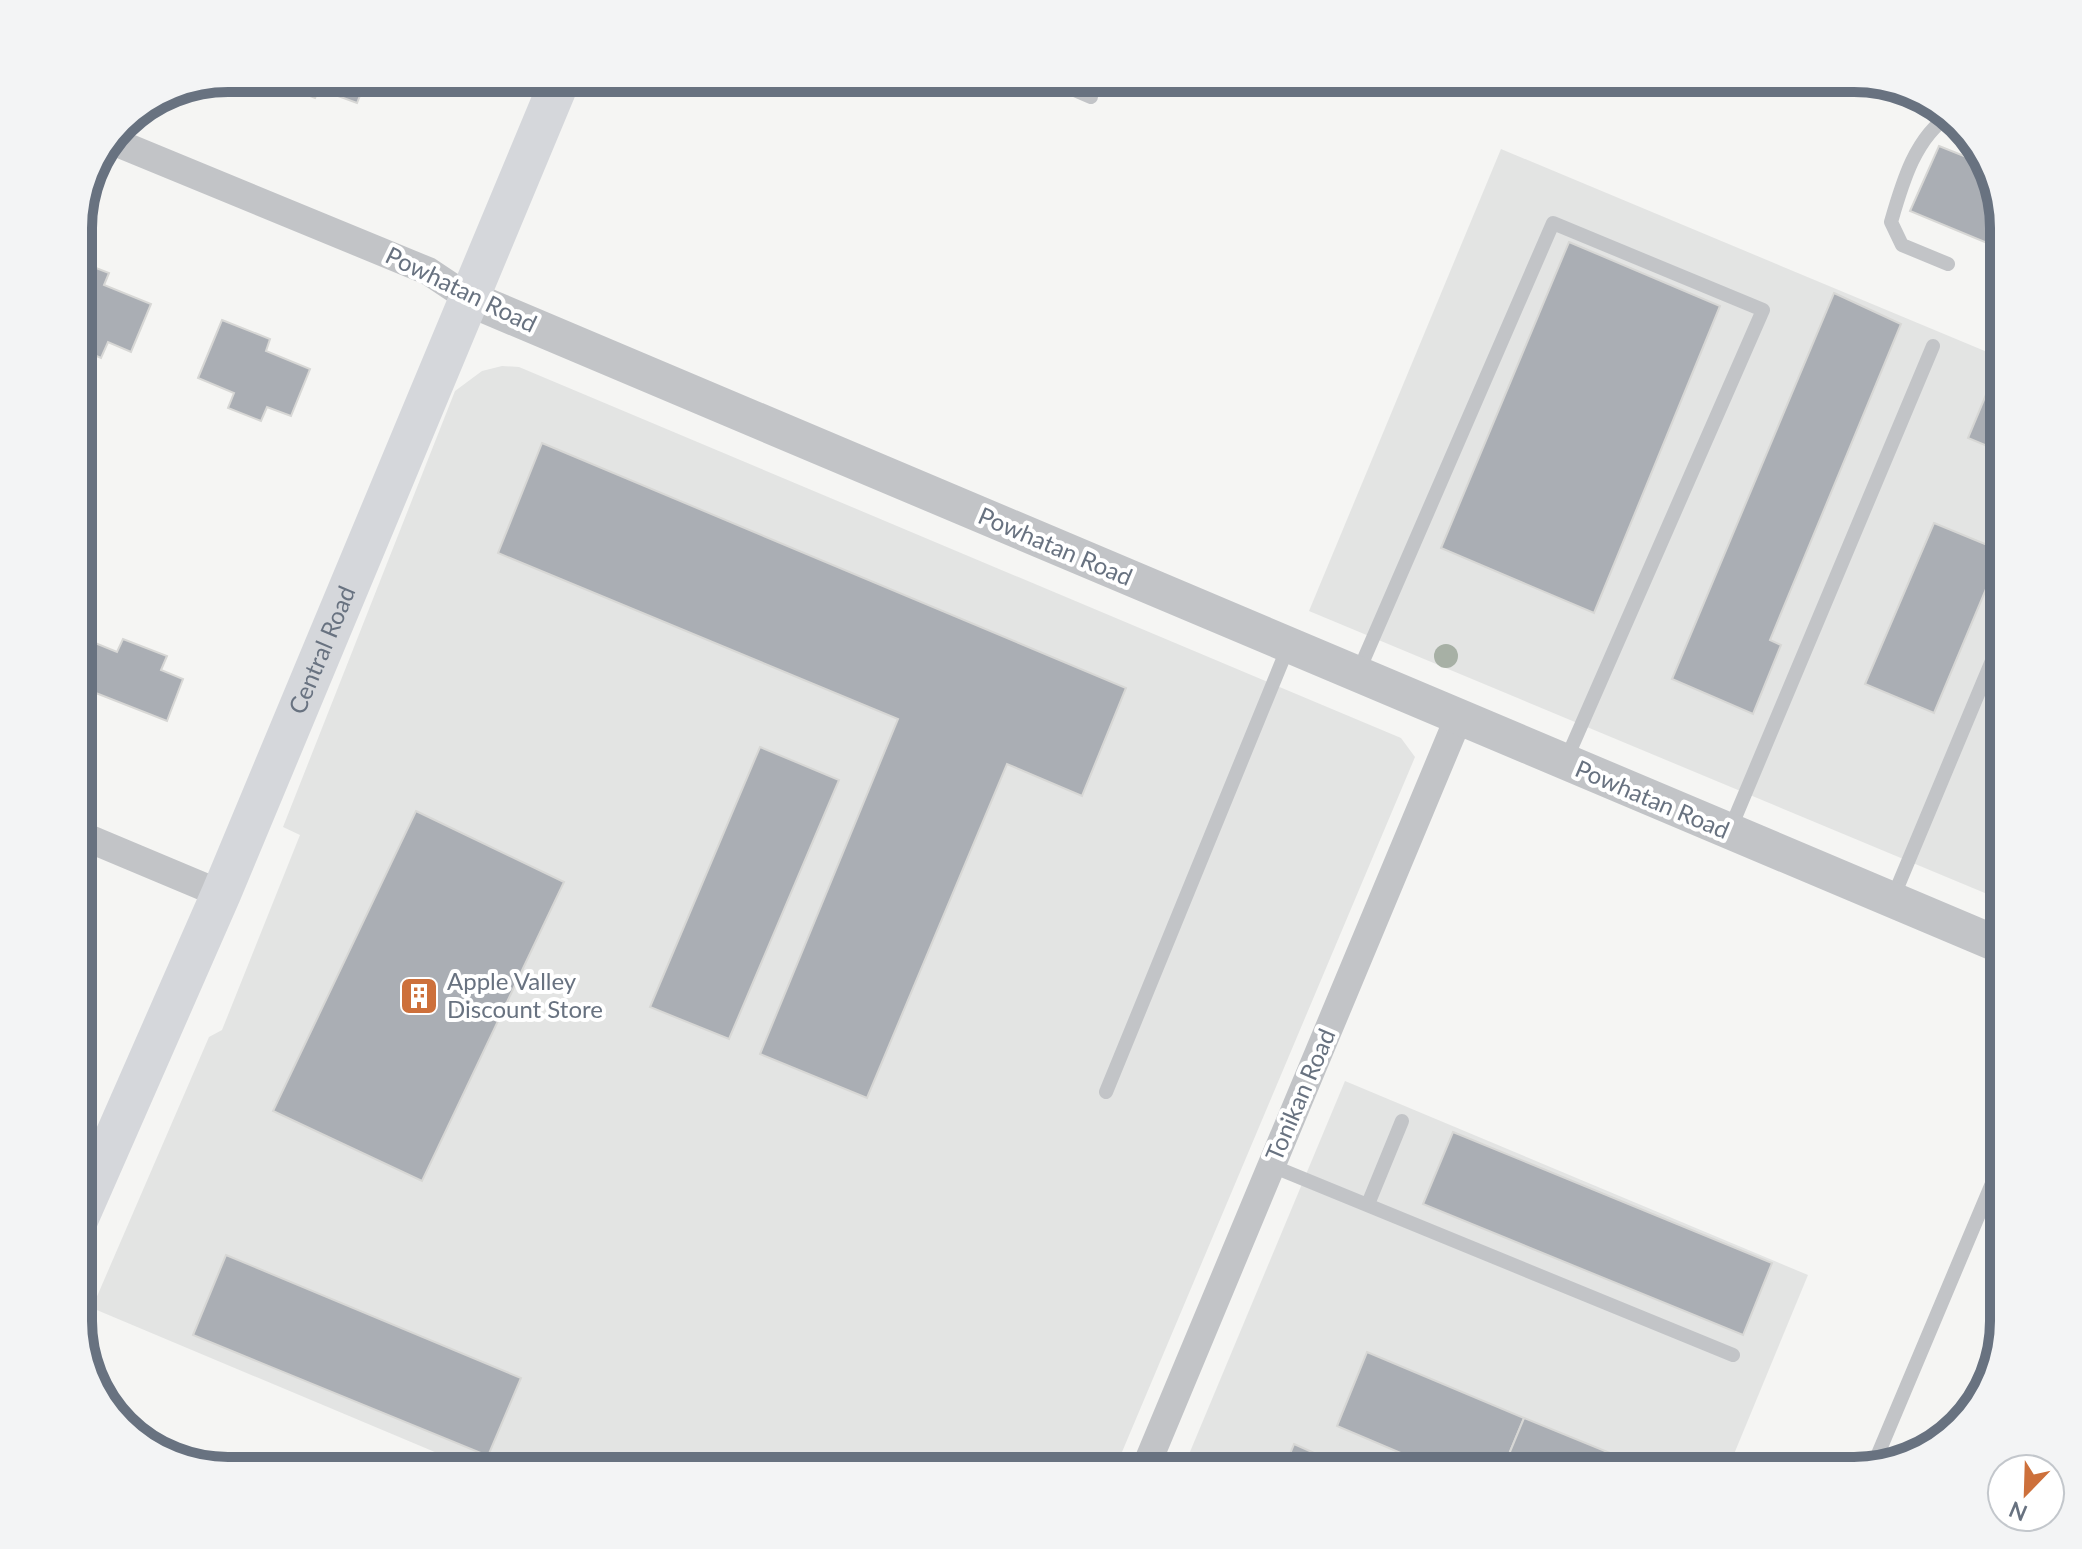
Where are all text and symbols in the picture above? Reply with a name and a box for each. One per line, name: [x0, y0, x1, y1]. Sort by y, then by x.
street label: Powhatan Road: [381, 240, 542, 338]
street label: Powhatan Road: [974, 500, 1137, 591]
street label: Central Road: [282, 581, 361, 718]
street label: Powhatan Road: [1571, 753, 1734, 844]
place label: Apple Valley Discount Store: [447, 966, 603, 1023]
building icon: Apple Valley Discount Store: [398, 975, 440, 1017]
street label: Tonikan Road: [1259, 1024, 1340, 1165]
north arrow: [1986, 1453, 2066, 1533]
text: N: [2005, 1496, 2031, 1528]

